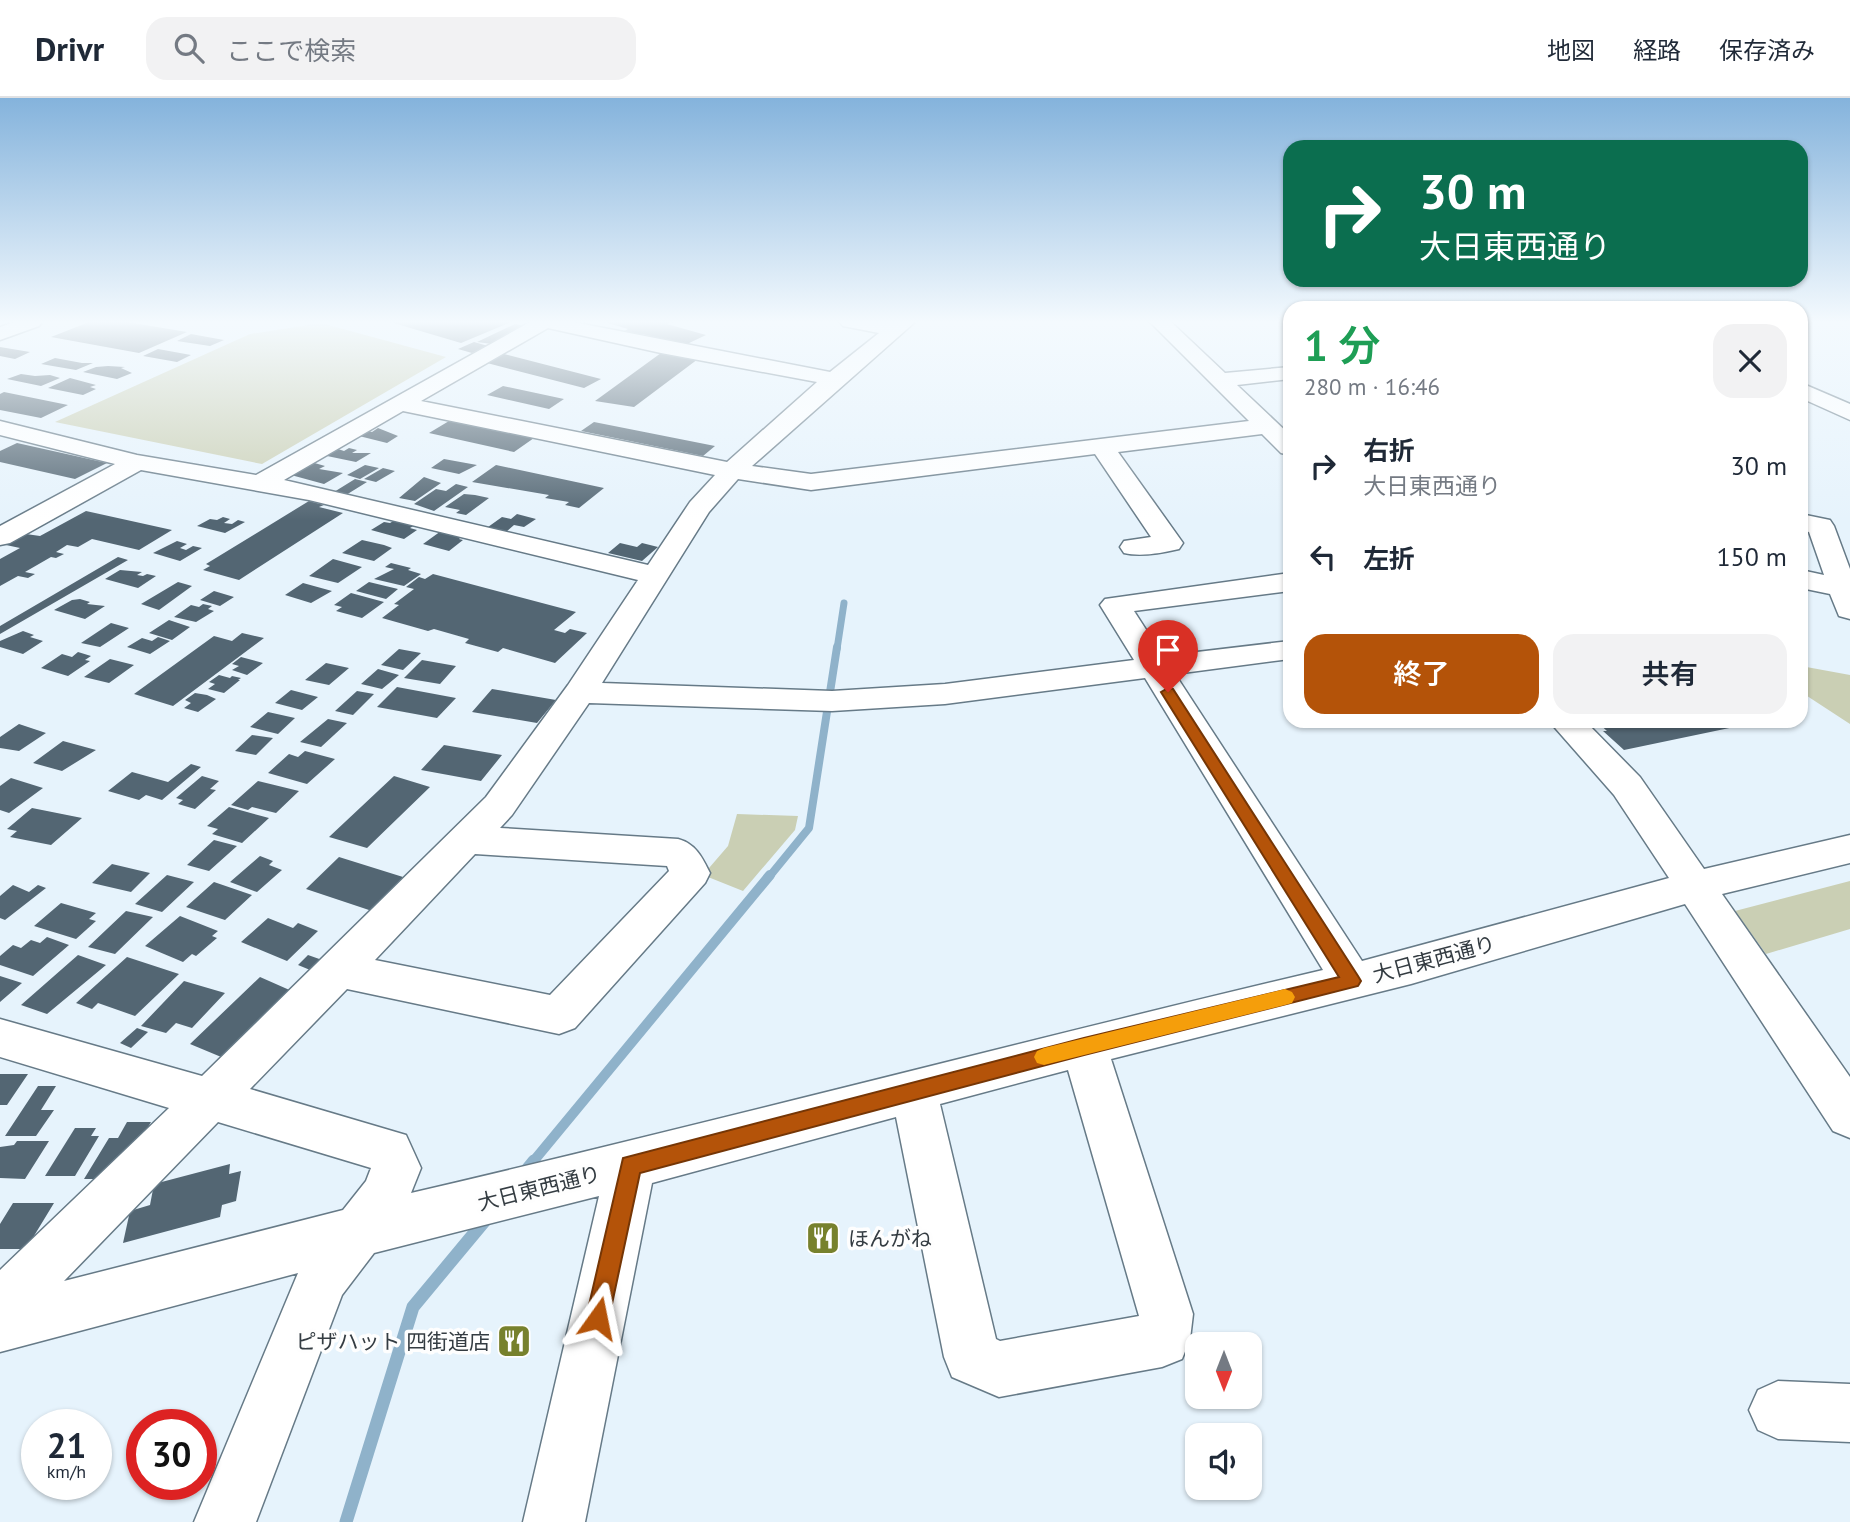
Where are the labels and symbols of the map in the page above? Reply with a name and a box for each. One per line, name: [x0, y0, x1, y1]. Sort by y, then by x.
pin: [1138, 620, 1198, 692]
street label: 大日東西通り: [1370, 930, 1498, 988]
street label: 大日東西通り: [475, 1160, 603, 1216]
restaurant icon: ほんがね: [804, 1219, 842, 1257]
place label: ほんがね: [848, 1225, 932, 1252]
position arrow: [561, 1281, 635, 1355]
restaurant icon: ピザハット 四街道店: [495, 1322, 533, 1360]
place label: ピザハット 四街道店: [295, 1328, 490, 1355]
north arrow: [1185, 1332, 1262, 1409]
speed limit sign: 30: [126, 1409, 217, 1500]

